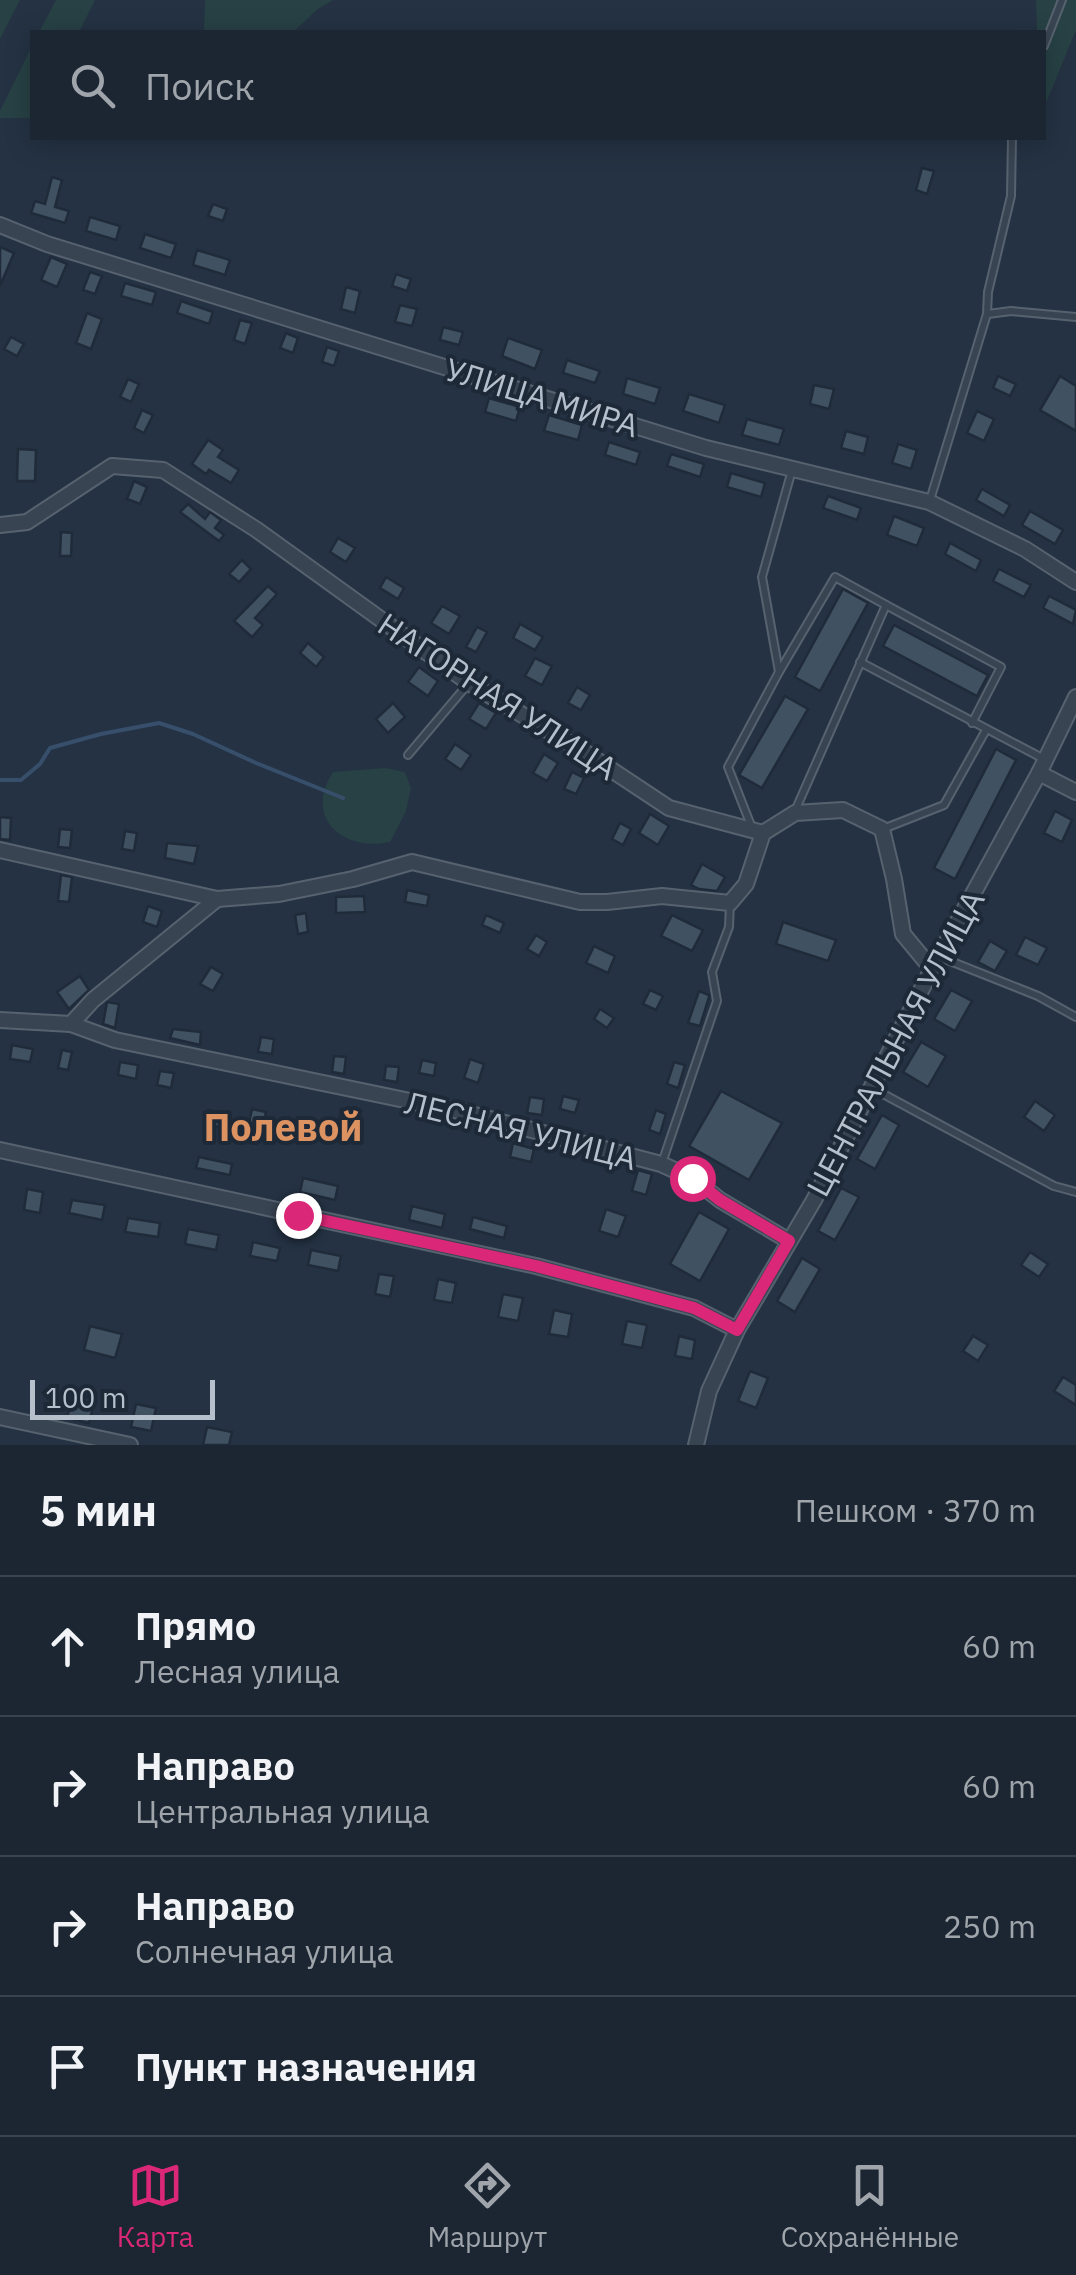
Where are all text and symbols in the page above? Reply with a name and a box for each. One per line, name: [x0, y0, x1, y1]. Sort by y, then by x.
search box: [30, 30, 1046, 140]
icon: search: [65, 58, 120, 113]
text: Поиск: [145, 61, 255, 110]
street label: УЛИЦА МИРА: [440, 348, 644, 446]
street label: НАГОРНАЯ УЛИЦА: [370, 603, 626, 789]
street label: ЦЕНТРАЛЬНАЯ УЛИЦА: [796, 883, 994, 1203]
street label: ЛЕСНАЯ УЛИЦА: [401, 1081, 641, 1179]
district label: Полевой: [203, 1102, 363, 1151]
route start: [670, 1156, 716, 1202]
route end: [276, 1193, 322, 1239]
scale bar: [30, 1375, 215, 1420]
text: 100 m: [45, 1379, 126, 1416]
text: 5 мин: [40, 1483, 157, 1538]
text: Пешком · 370 m: [795, 1489, 1036, 1531]
text: Прямо: [135, 1601, 256, 1650]
icon: ahead: [40, 1619, 95, 1674]
text: 60 m: [962, 1625, 1036, 1667]
text: Лесная улица: [135, 1650, 340, 1692]
text: Направо: [135, 1741, 295, 1790]
icon: right: [40, 1759, 95, 1814]
text: 60 m: [962, 1765, 1036, 1807]
text: Центральная улица: [135, 1790, 430, 1832]
text: Направо: [135, 1881, 295, 1930]
icon: right: [40, 1899, 95, 1954]
text: 250 m: [943, 1905, 1036, 1947]
text: Солнечная улица: [135, 1930, 394, 1972]
icon: arrive: [40, 2039, 95, 2094]
text: Пункт назначения: [135, 2042, 477, 2091]
tab: Карта: [117, 2158, 194, 2255]
tab: Маршрут: [427, 2158, 547, 2255]
tab: Сохранённые: [781, 2158, 959, 2255]

